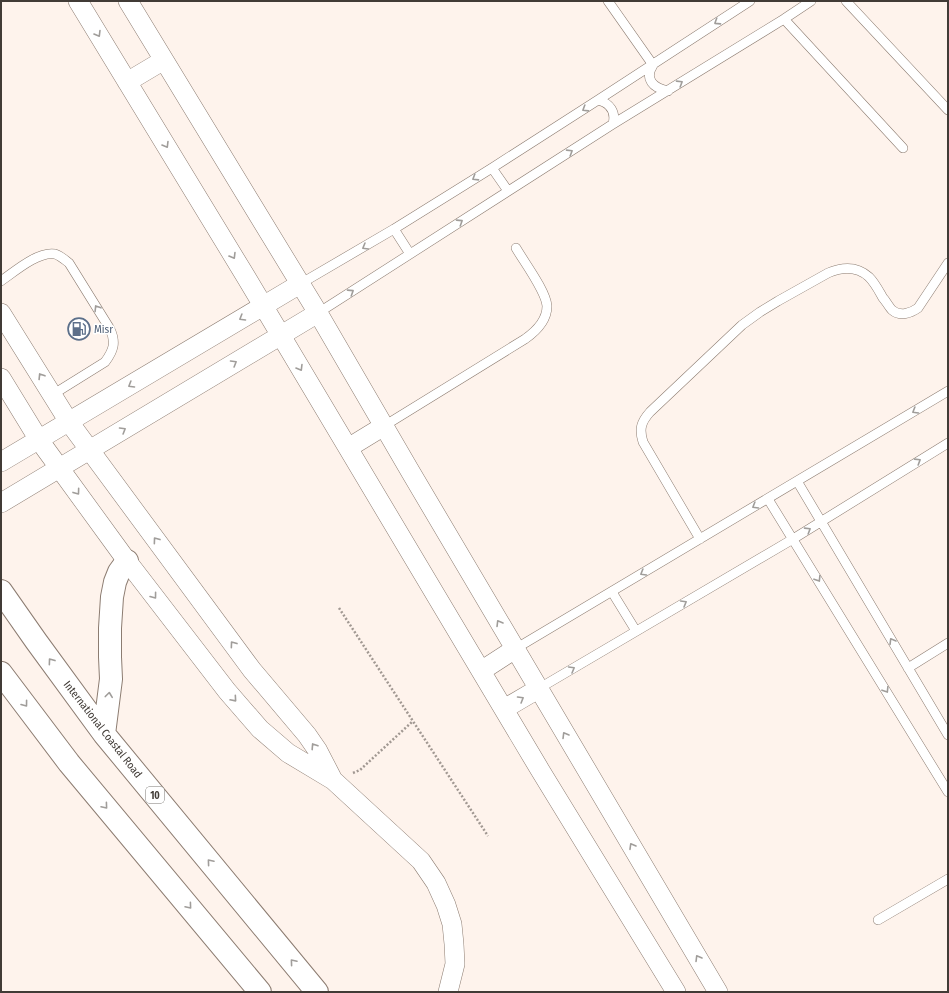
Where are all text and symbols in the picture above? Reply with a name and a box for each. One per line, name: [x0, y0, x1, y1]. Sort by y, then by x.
one-way arrow: [714, 18, 721, 25]
one-way arrow: [93, 30, 101, 37]
one-way arrow: [676, 80, 683, 88]
one-way arrow: [582, 104, 589, 111]
one-way arrow: [161, 141, 168, 148]
one-way arrow: [566, 149, 573, 156]
one-way arrow: [472, 174, 479, 181]
one-way arrow: [456, 219, 463, 226]
one-way arrow: [362, 242, 369, 249]
one-way arrow: [228, 252, 236, 259]
one-way arrow: [347, 289, 354, 297]
one-way arrow: [94, 305, 102, 312]
one-way arrow: [239, 314, 246, 321]
fuel station icon: Misr: [66, 316, 92, 342]
place label: Misr: [94, 323, 113, 336]
one-way arrow: [230, 360, 237, 368]
one-way arrow: [295, 364, 302, 371]
one-way arrow: [38, 373, 45, 380]
one-way arrow: [128, 380, 135, 388]
one-way arrow: [911, 407, 919, 414]
one-way arrow: [119, 427, 126, 434]
one-way arrow: [914, 459, 921, 466]
one-way arrow: [72, 488, 80, 495]
one-way arrow: [752, 502, 759, 509]
one-way arrow: [804, 527, 811, 534]
one-way arrow: [154, 537, 161, 544]
one-way arrow: [640, 568, 647, 576]
one-way arrow: [813, 575, 820, 582]
one-way arrow: [150, 592, 157, 599]
one-way arrow: [680, 600, 687, 607]
one-way arrow: [497, 620, 504, 627]
one-way arrow: [890, 638, 897, 645]
one-way arrow: [231, 642, 238, 649]
one-way arrow: [49, 659, 56, 666]
one-way arrow: [568, 666, 575, 673]
street label: International Coastal Road: [61, 678, 144, 780]
one-way arrow: [881, 686, 889, 693]
one-way arrow: [104, 692, 113, 698]
one-way arrow: [229, 694, 237, 702]
one-way arrow: [517, 696, 524, 704]
one-way arrow: [20, 700, 27, 707]
one-way arrow: [563, 732, 570, 739]
one-way arrow: [312, 743, 319, 750]
road number: 10: [146, 787, 164, 803]
one-way arrow: [101, 801, 108, 808]
one-way arrow: [629, 843, 637, 850]
one-way arrow: [207, 859, 214, 866]
one-way arrow: [184, 901, 191, 908]
one-way arrow: [695, 955, 702, 962]
one-way arrow: [290, 959, 297, 967]

